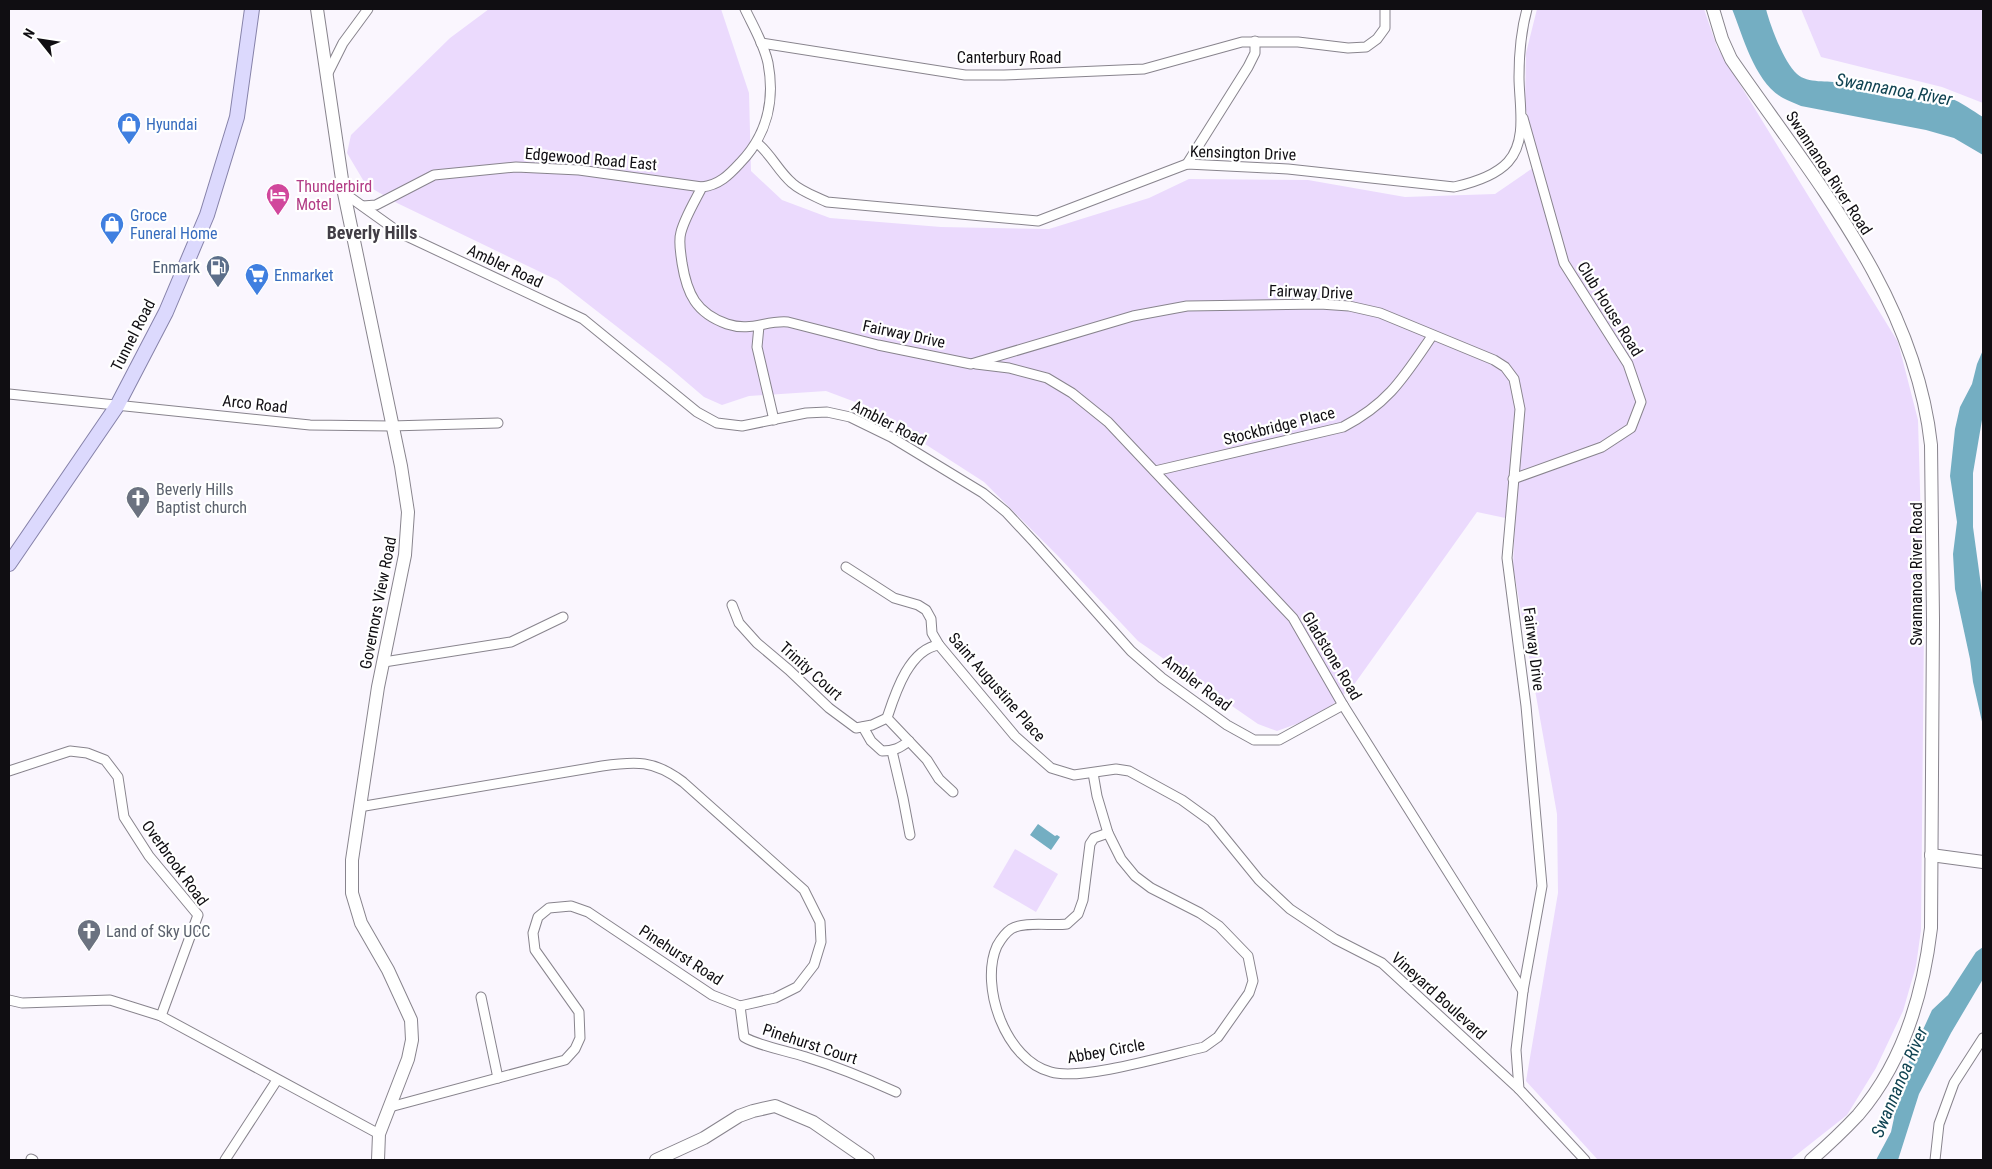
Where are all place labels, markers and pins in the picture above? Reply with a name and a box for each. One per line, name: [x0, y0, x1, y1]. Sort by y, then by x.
shop icon: Hyundai: [116, 111, 142, 145]
place label: Hyundai: [146, 115, 197, 134]
place label: Thunderbird Motel: [296, 177, 372, 214]
hotel icon: Thunderbird Motel: [265, 182, 291, 216]
place label: Groce Funeral Home: [130, 206, 218, 243]
shop icon: Groce Funeral Home: [99, 211, 125, 245]
fuel station icon: Enmark: [205, 254, 231, 288]
place label: Enmark: [153, 258, 201, 277]
supermarket icon: Enmarket: [244, 262, 270, 296]
place label: Enmarket: [274, 266, 334, 285]
place label: Beverly Hills Baptist church: [156, 480, 247, 517]
church icon: Beverly Hills Baptist church: [125, 485, 151, 519]
church icon: Land of Sky UCC: [76, 918, 102, 952]
place label: Land of Sky UCC: [106, 922, 210, 941]

